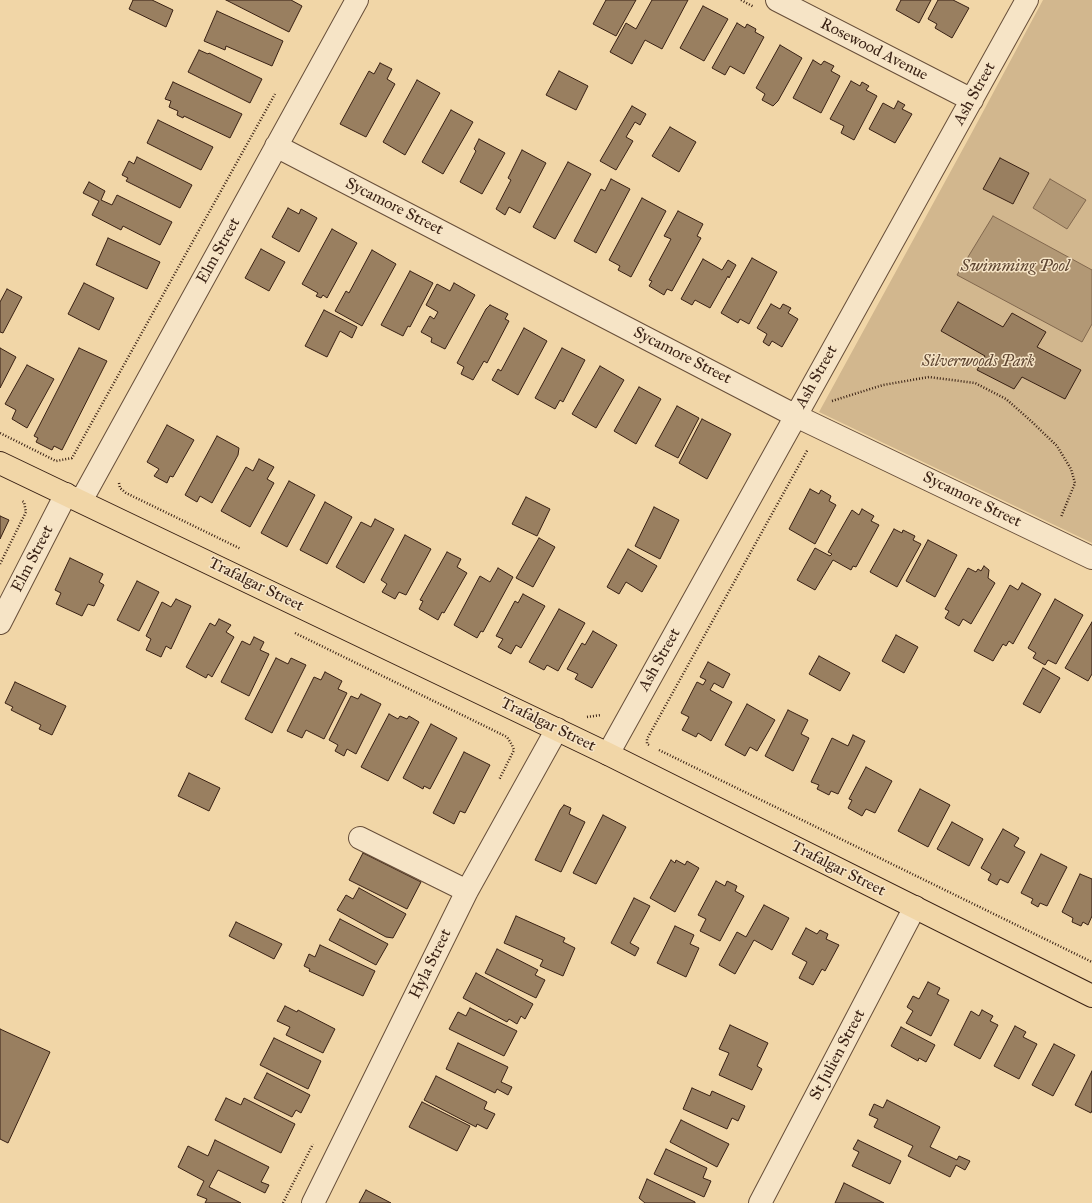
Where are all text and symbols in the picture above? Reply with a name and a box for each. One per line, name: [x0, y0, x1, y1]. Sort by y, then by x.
street label: Rosewood Avenue: [817, 15, 931, 85]
street label: Ash Street: [950, 59, 1000, 129]
street label: Sycamore Street: [342, 174, 446, 240]
street label: Elm Street: [193, 215, 245, 287]
water label: Swimming Pool: [960, 257, 1070, 277]
street label: Sycamore Street: [630, 323, 734, 389]
street label: Ash Street: [792, 342, 842, 412]
park label: Silverwoods Park: [922, 352, 1034, 372]
street label: Sycamore Street: [920, 468, 1024, 532]
street label: Elm Street: [8, 522, 58, 596]
street label: Trafalgar Street: [205, 554, 307, 616]
street label: Ash Street: [635, 625, 685, 695]
street label: Trafalgar Street: [497, 694, 599, 756]
street label: Trafalgar Street: [788, 837, 888, 901]
street label: Hyla Street: [406, 926, 456, 1002]
street label: St Julien Street: [806, 1006, 870, 1104]

